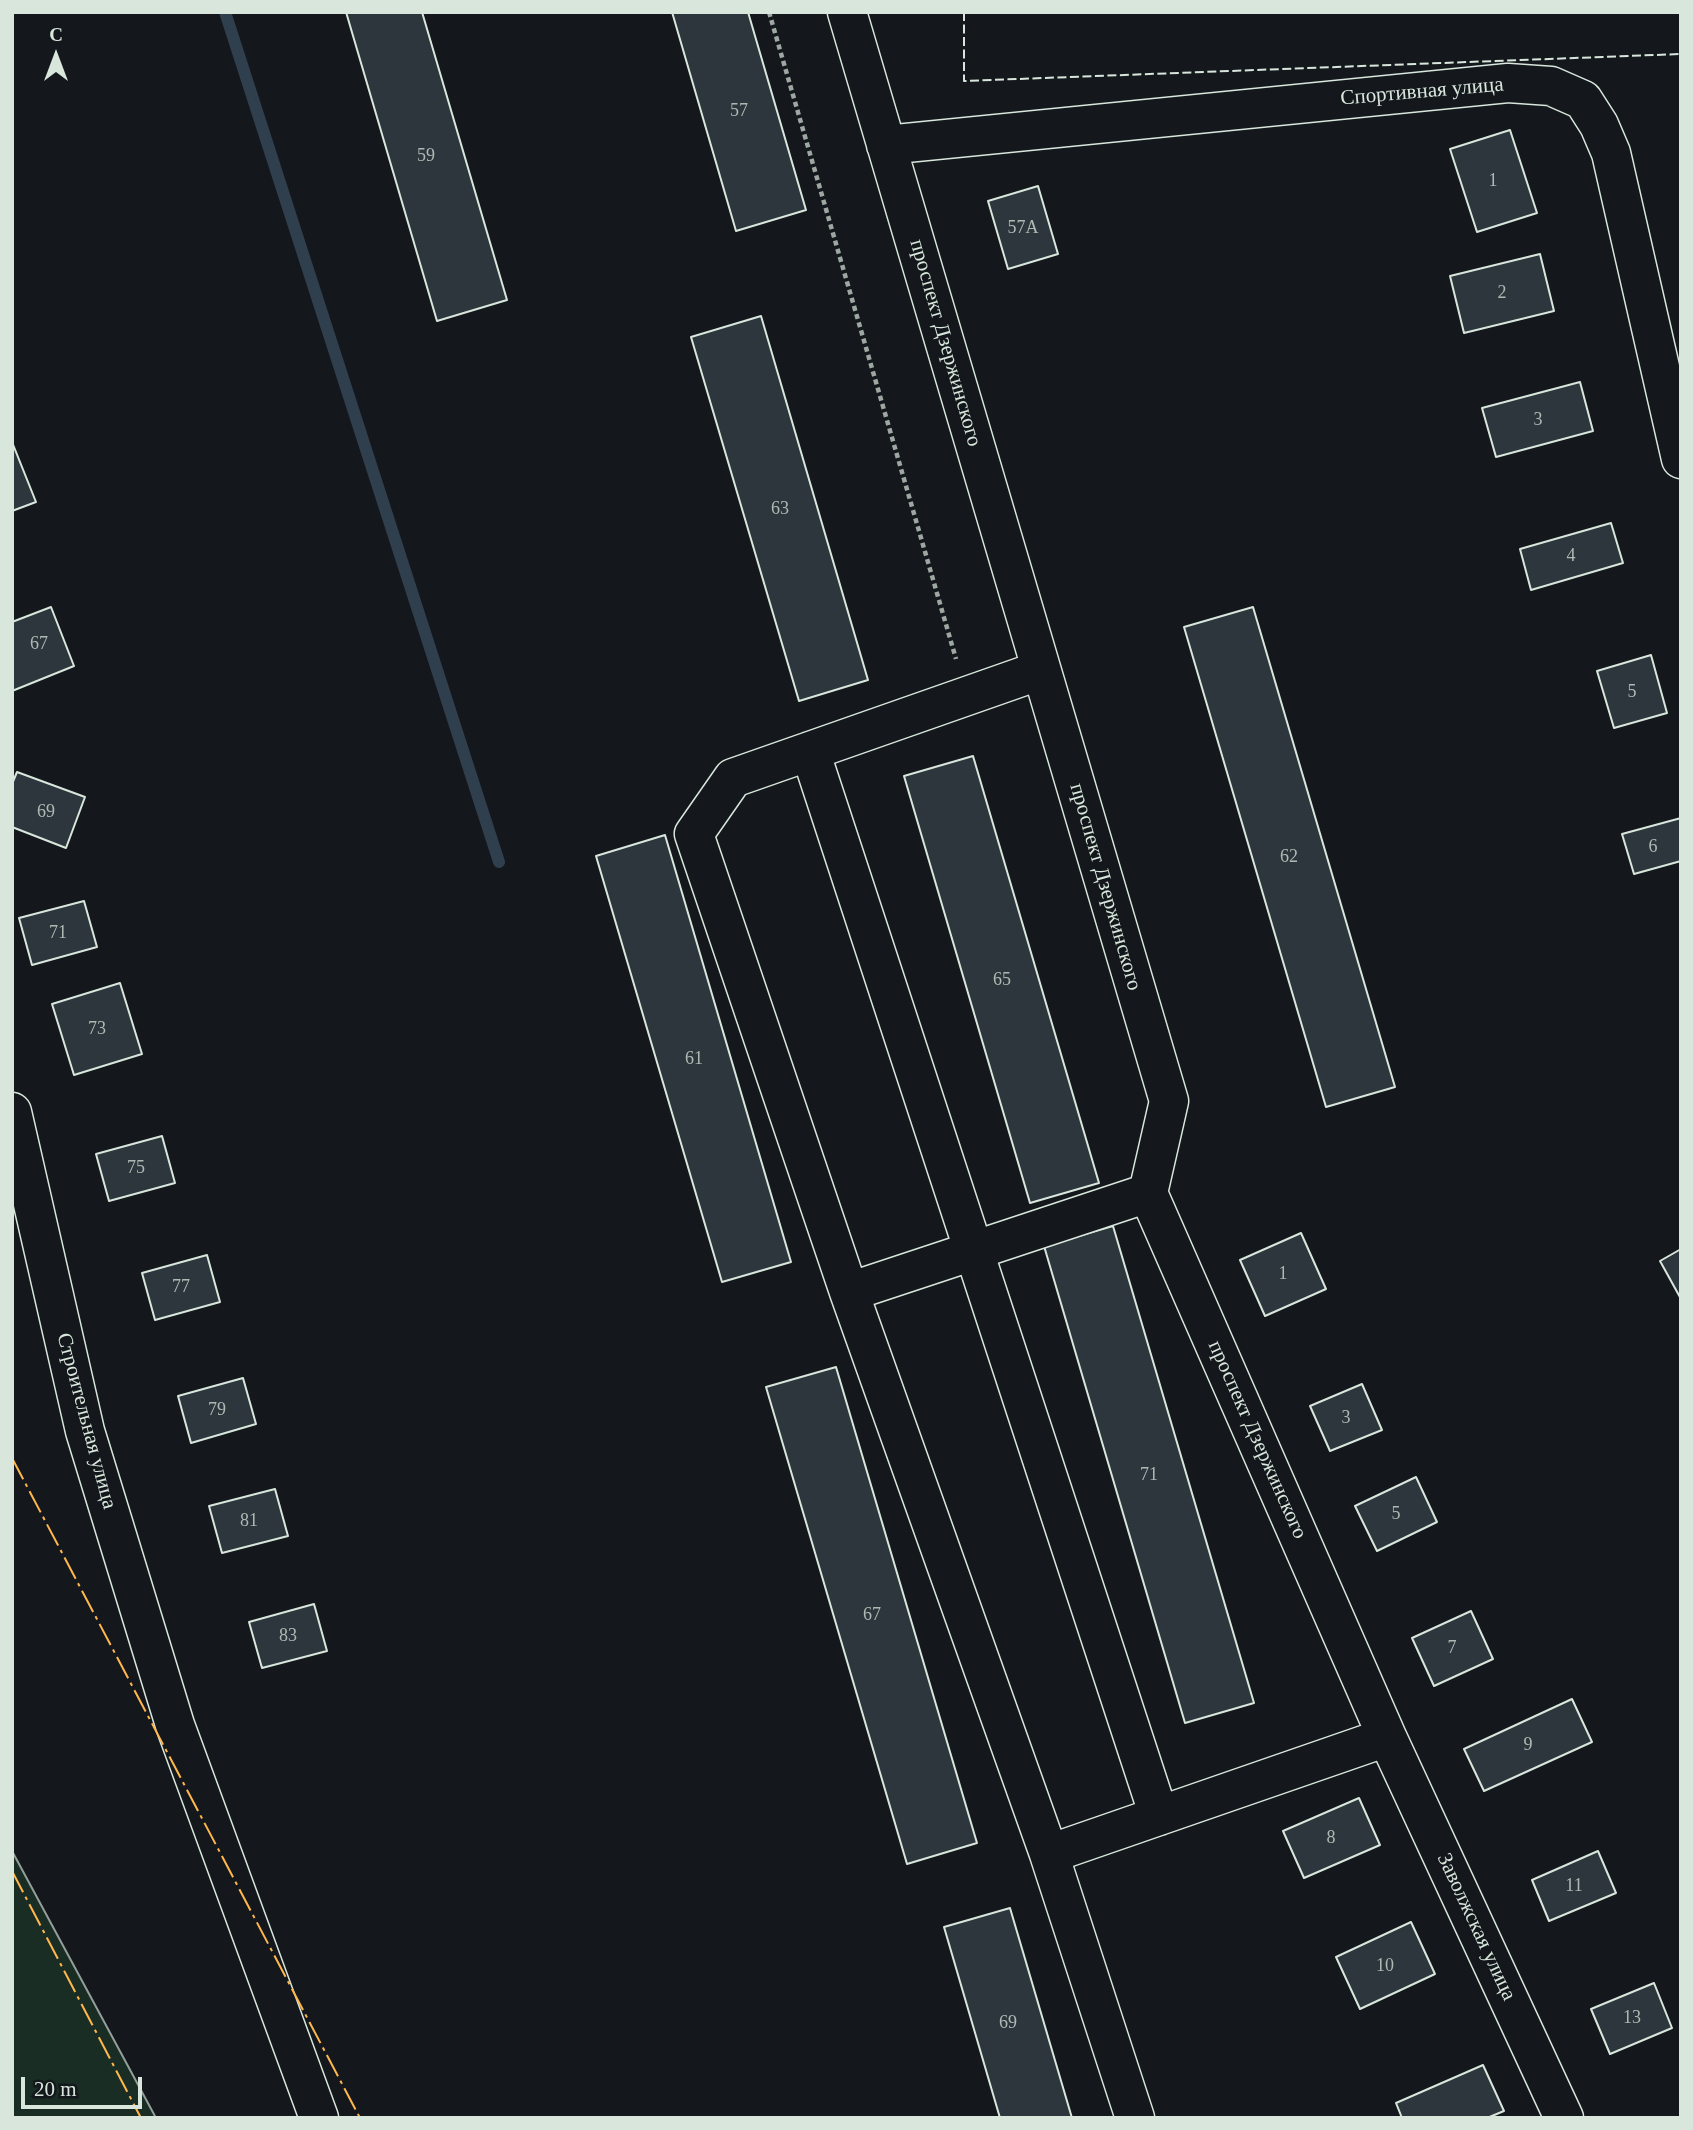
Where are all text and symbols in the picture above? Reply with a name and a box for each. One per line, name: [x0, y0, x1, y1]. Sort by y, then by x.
north arrow: [21, 21, 91, 91]
text: С: [49, 24, 63, 45]
street label: Спортивная улица: [1339, 72, 1505, 112]
house number: 57: [730, 100, 748, 122]
house number: 59: [417, 145, 435, 167]
house number: 1: [1488, 170, 1498, 192]
house number: 57А: [1008, 217, 1038, 239]
street label: проспект Дзержинского: [903, 236, 987, 450]
house number: 2: [1498, 282, 1506, 304]
house number: 3: [1534, 409, 1542, 431]
house number: 63: [771, 498, 789, 520]
house number: 4: [1566, 545, 1576, 567]
house number: 67: [30, 633, 48, 655]
house number: 5: [1628, 681, 1636, 703]
street label: проспект Дзержинского: [1063, 780, 1147, 994]
house number: 69: [37, 801, 55, 823]
house number: 6: [1648, 836, 1658, 858]
house number: 62: [1280, 846, 1298, 868]
house number: 71: [49, 922, 67, 944]
house number: 65: [993, 969, 1011, 991]
house number: 73: [88, 1018, 106, 1040]
house number: 61: [685, 1048, 703, 1070]
house number: 75: [127, 1157, 145, 1179]
house number: 1: [1278, 1263, 1288, 1285]
house number: 77: [172, 1276, 190, 1298]
street label: Строительная улица: [50, 1330, 122, 1512]
street label: проспект Дзержинского: [1202, 1337, 1312, 1543]
house number: 79: [208, 1399, 226, 1421]
house number: 3: [1342, 1407, 1350, 1429]
house number: 71: [1140, 1464, 1158, 1486]
house number: 5: [1392, 1503, 1400, 1525]
house number: 81: [240, 1510, 258, 1532]
house number: 67: [863, 1604, 881, 1626]
house number: 83: [279, 1625, 297, 1647]
house number: 7: [1448, 1637, 1456, 1659]
house number: 9: [1524, 1734, 1532, 1756]
house number: 8: [1326, 1827, 1336, 1849]
street label: Заволжская улица: [1431, 1849, 1521, 2005]
house number: 11: [1565, 1875, 1583, 1897]
house number: 10: [1376, 1955, 1394, 1977]
house number: 13: [1623, 2007, 1641, 2029]
house number: 69: [999, 2012, 1017, 2034]
scale bar: [24, 2064, 145, 2108]
text: 20 m: [34, 2077, 77, 2101]

